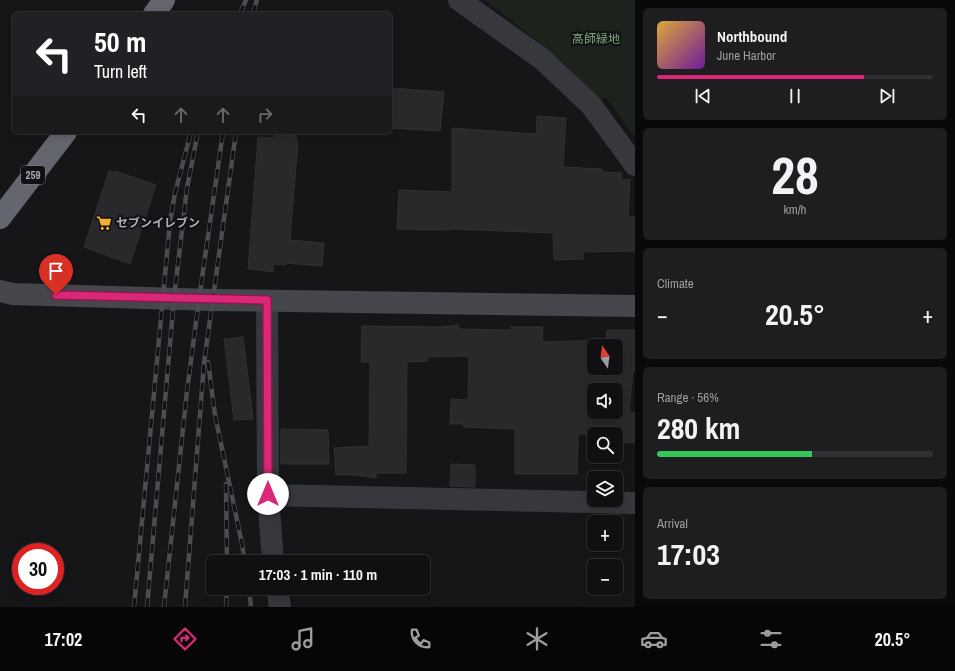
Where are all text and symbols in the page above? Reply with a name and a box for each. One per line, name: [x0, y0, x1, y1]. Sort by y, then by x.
text: 50 m: [94, 23, 146, 61]
text: Northbound: [717, 26, 787, 47]
icon: left: [28, 28, 80, 80]
park label: 高師緑地: [572, 31, 620, 47]
text: June Harbor: [717, 47, 776, 64]
text: Turn left: [94, 59, 147, 84]
icon: previous: [692, 85, 714, 107]
icon: pause: [784, 85, 806, 107]
icon: next: [876, 85, 898, 107]
icon: left: [128, 104, 150, 126]
icon: ahead: [170, 104, 192, 126]
icon: ahead: [212, 104, 234, 126]
icon: right: [254, 104, 276, 126]
text: 28: [771, 140, 819, 210]
road number: 259: [21, 166, 45, 184]
text: km/h: [783, 201, 807, 218]
supermarket icon: セブンイレブン: [95, 214, 113, 232]
place label: セブンイレブン: [116, 215, 200, 231]
pin: [39, 254, 73, 295]
icon: arrive: [45, 260, 67, 282]
text: Climate: [657, 275, 694, 292]
text: 20.5°: [765, 294, 825, 334]
text: −: [657, 300, 668, 330]
text: +: [922, 300, 933, 330]
north arrow: [587, 339, 623, 375]
map controls: [587, 339, 623, 595]
button: sound: [587, 383, 623, 419]
text: Range · 56%: [657, 389, 719, 406]
text: 280 km: [657, 408, 740, 448]
button: search: [587, 427, 623, 463]
button: layers: [587, 471, 623, 507]
position arrow: [247, 473, 289, 515]
button: +: [587, 515, 623, 551]
text: Arrival: [657, 515, 688, 532]
text: 17:03: [657, 534, 720, 574]
speed limit sign: 30: [12, 543, 64, 595]
button: −: [587, 559, 623, 595]
text: 17:03 · 1 min · 110 m: [259, 564, 377, 585]
icon: directions: [171, 625, 199, 653]
icon: music: [289, 625, 317, 653]
icon: phone: [406, 625, 434, 653]
icon: climate: [523, 625, 551, 653]
icon: car: [640, 625, 668, 653]
icon: filters: [757, 625, 785, 653]
text: 17:02: [45, 627, 82, 652]
text: 20.5°: [874, 627, 910, 652]

